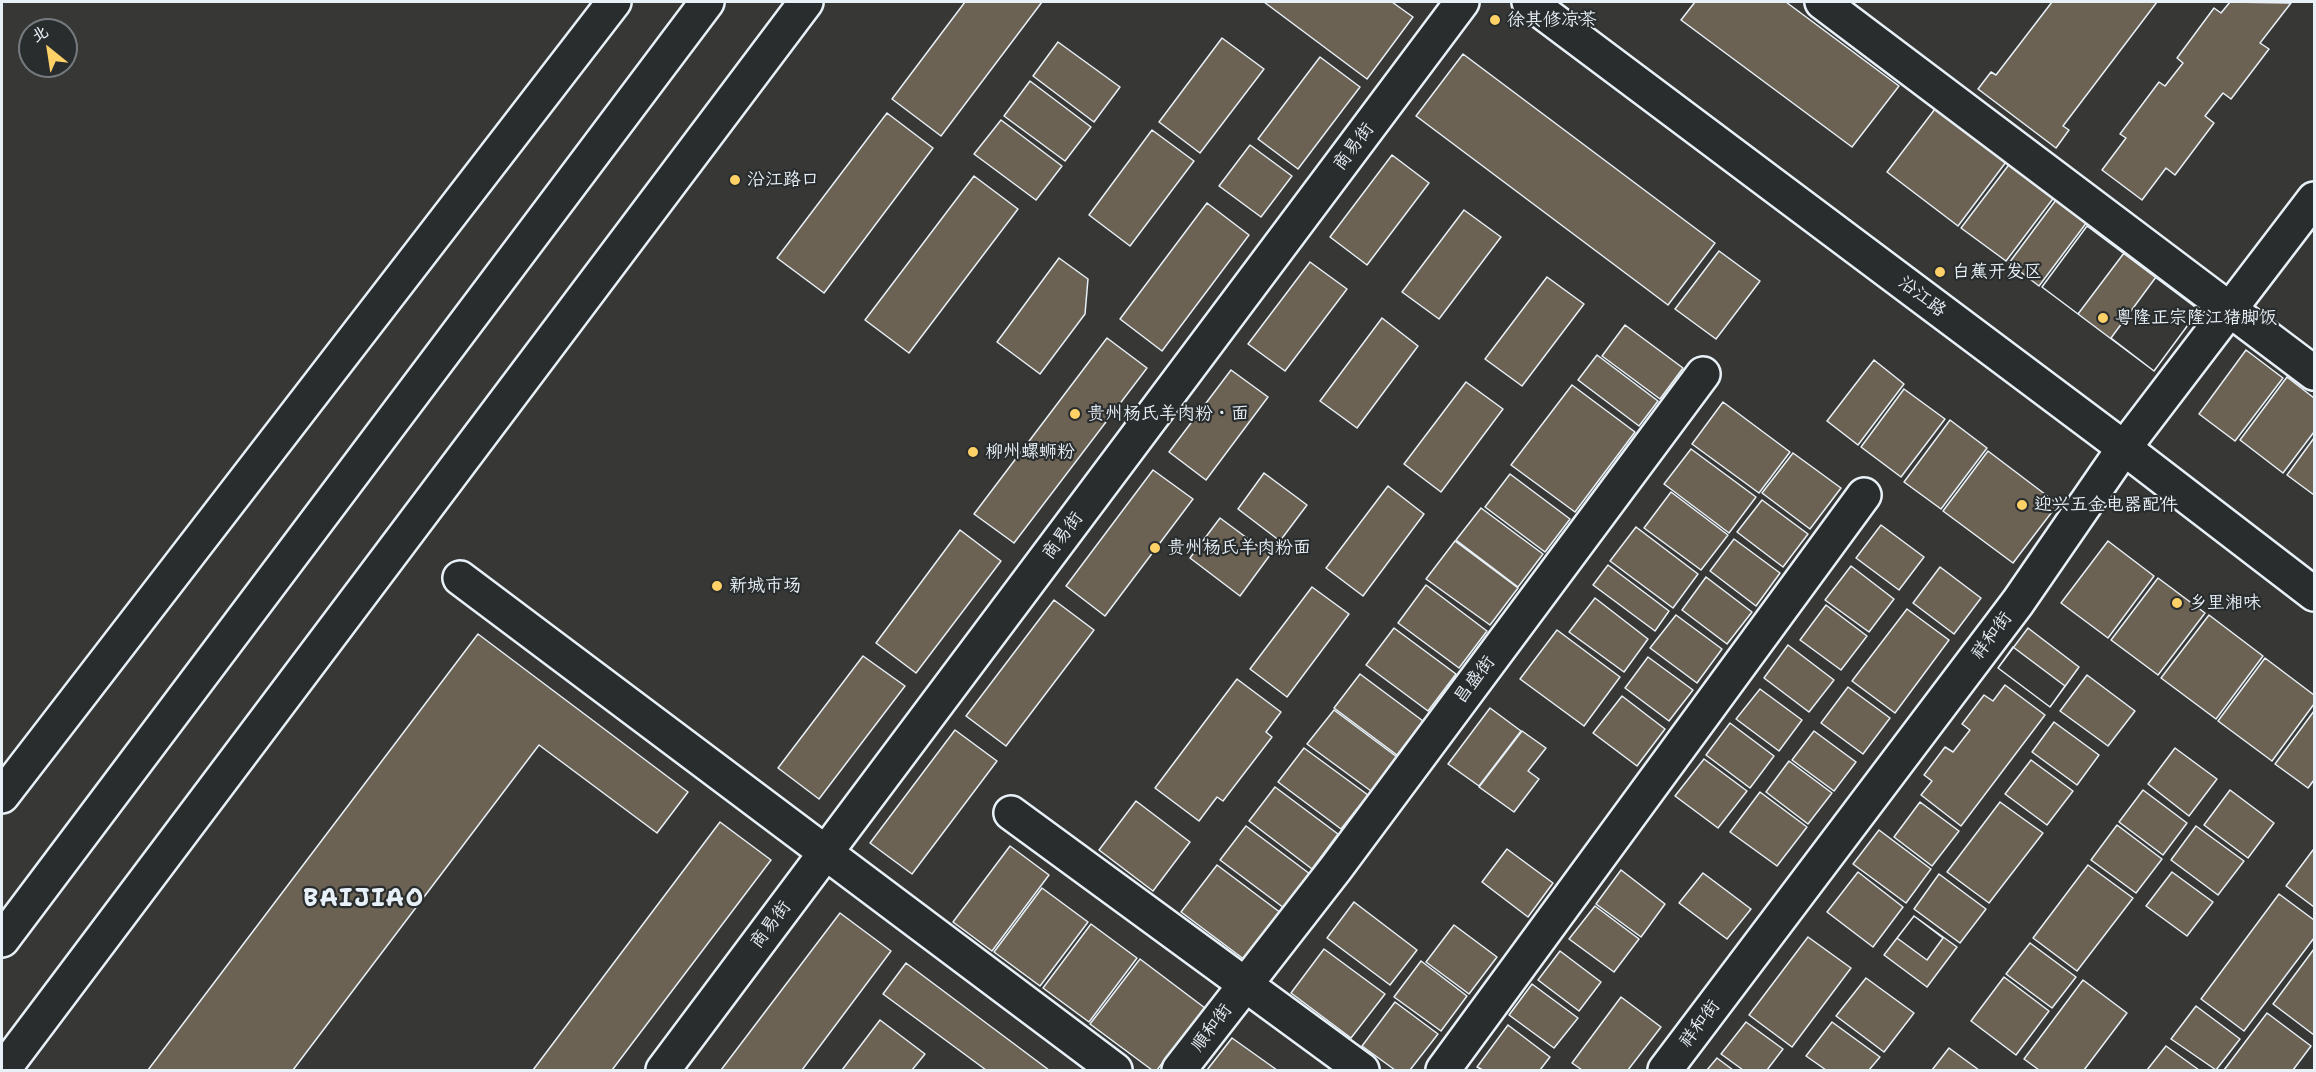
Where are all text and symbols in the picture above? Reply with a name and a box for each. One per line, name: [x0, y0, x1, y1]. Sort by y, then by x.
place label: 徐其修凉茶: [1507, 9, 1597, 31]
marker: 徐其修凉茶: [1488, 13, 1502, 27]
north arrow: [18, 18, 78, 78]
text: 北: [28, 21, 52, 47]
street label: 商易街: [1329, 119, 1379, 175]
place label: 沿江路口: [747, 169, 819, 191]
marker: 沿江路口: [728, 173, 742, 187]
place label: 白蕉开发区: [1952, 261, 2042, 283]
marker: 白蕉开发区: [1933, 265, 1947, 279]
street label: 沿江路: [1894, 272, 1950, 322]
place label: 粤隆正宗隆江猪脚饭: [2115, 307, 2277, 329]
marker: 粤隆正宗隆江猪脚饭: [2096, 311, 2110, 325]
place label: 贵州杨氏羊肉粉・面: [1087, 403, 1249, 425]
marker: 贵州杨氏羊肉粉・面: [1068, 407, 1082, 421]
place label: 柳州螺蛳粉: [985, 441, 1075, 463]
marker: 柳州螺蛳粉: [966, 445, 980, 459]
place label: 迎兴五金电器配件: [2034, 494, 2178, 516]
marker: 迎兴五金电器配件: [2015, 498, 2029, 512]
street label: 商易街: [1038, 508, 1088, 564]
place label: 贵州杨氏羊肉粉面: [1167, 537, 1311, 559]
marker: 贵州杨氏羊肉粉面: [1148, 541, 1162, 555]
place label: 新城市场: [729, 575, 801, 597]
marker: 新城市场: [710, 579, 724, 593]
place label: 乡里湘味: [2189, 592, 2261, 614]
marker: 乡里湘味: [2170, 596, 2184, 610]
street label: 祥和街: [1967, 608, 2017, 664]
street label: 昌盛街: [1450, 652, 1500, 708]
district label: BAIJIAO: [303, 886, 425, 914]
street label: 商易街: [746, 897, 796, 953]
street label: 祥和街: [1675, 996, 1725, 1052]
street label: 順和街: [1187, 1000, 1237, 1056]

